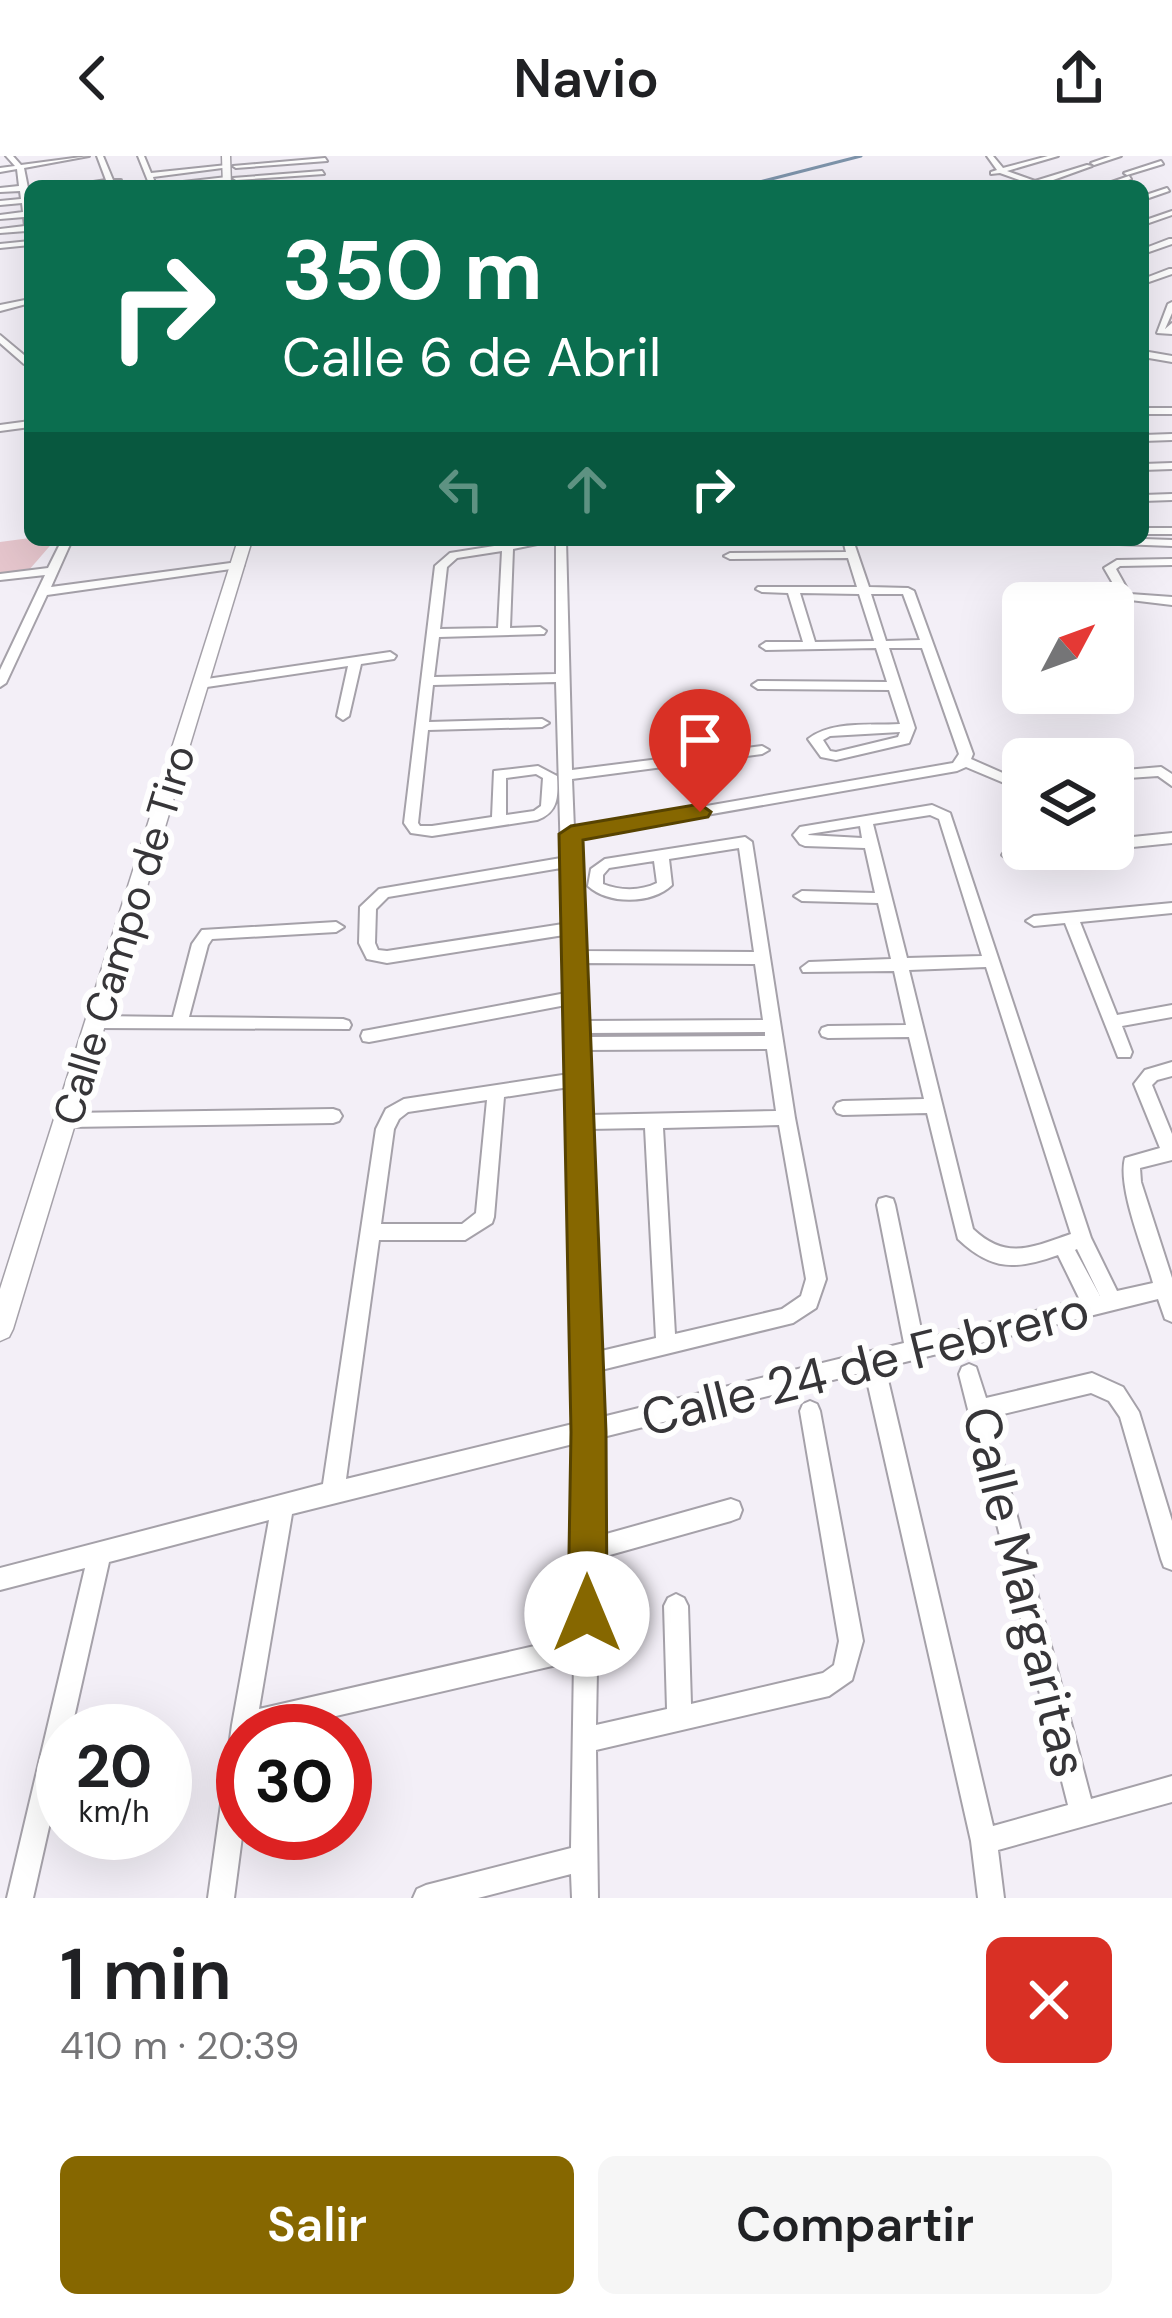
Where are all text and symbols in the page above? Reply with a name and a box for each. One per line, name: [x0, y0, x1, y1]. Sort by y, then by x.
text: Navio: [513, 43, 659, 114]
icon: back: [60, 45, 126, 111]
icon: share: [1046, 45, 1112, 111]
text: 350 m: [282, 216, 543, 325]
icon: right: [84, 228, 240, 384]
text: Calle 6 de Abril: [282, 322, 661, 393]
icon: left: [428, 456, 494, 522]
icon: ahead: [554, 456, 620, 522]
icon: right: [680, 456, 746, 522]
north arrow: [1002, 582, 1134, 714]
map controls: [1002, 582, 1134, 870]
pin: [649, 689, 751, 812]
icon: arrive: [667, 707, 733, 773]
button: layers: [1002, 738, 1134, 870]
street label: Calle Campo de Tiro: [40, 739, 208, 1131]
street label: Calle 24 de Febrero: [634, 1276, 1096, 1452]
street label: Calle Margaritas: [947, 1400, 1103, 1784]
position arrow: [524, 1551, 650, 1677]
speed limit sign: 30: [216, 1704, 372, 1860]
text: 20: [76, 1727, 152, 1806]
text: km/h: [79, 1792, 149, 1831]
text: 1 min: [60, 1928, 232, 2021]
button: close: [986, 1937, 1112, 2063]
text: 410 m · 20:39: [60, 2020, 299, 2071]
button: Salir: [60, 2156, 574, 2294]
button: Compartir: [598, 2156, 1112, 2294]

